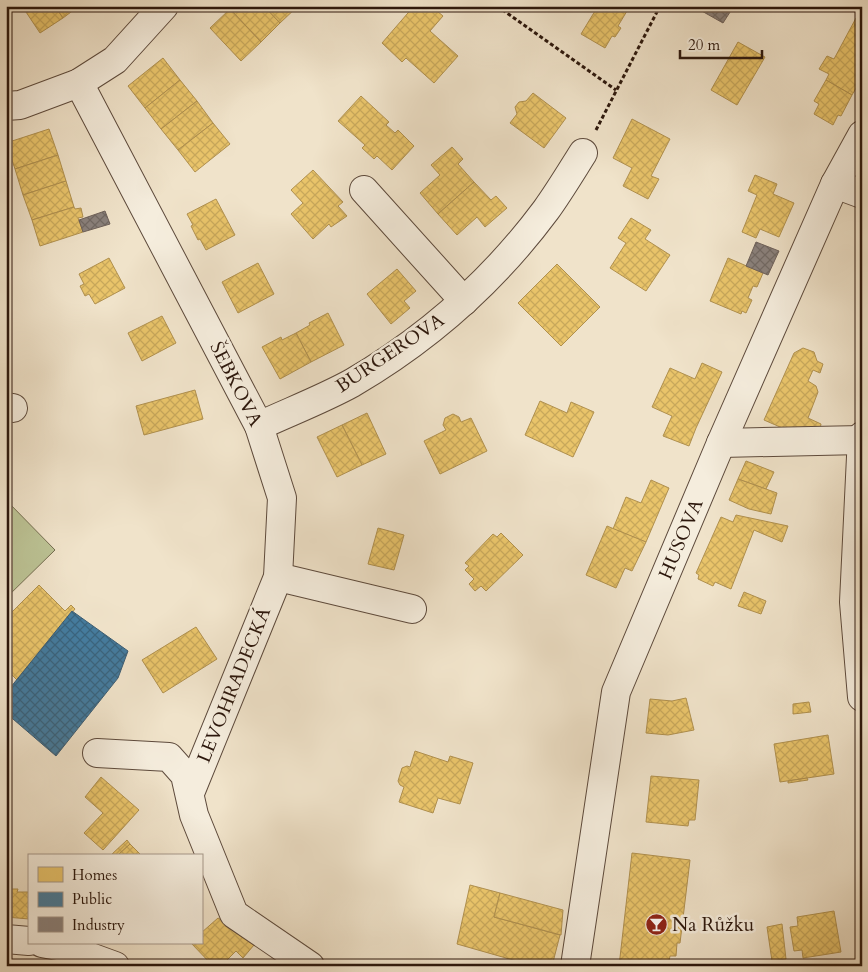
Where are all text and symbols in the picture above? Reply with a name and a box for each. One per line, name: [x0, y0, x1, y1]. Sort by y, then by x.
scale bar: [680, 28, 763, 60]
text: 20 m: [688, 35, 720, 55]
street label: BURGEROVA: [331, 307, 450, 399]
street label: ŠEBKOVA: [203, 337, 269, 431]
street label: HUSOVA: [652, 494, 710, 583]
street label: LEVOHRADECKÁ: [191, 603, 277, 767]
legend: [28, 854, 202, 944]
text: Homes: [72, 865, 117, 885]
text: Public: [72, 889, 112, 909]
place label: Na Růžku: [672, 912, 754, 938]
bar icon: Na Růžku: [644, 913, 668, 937]
text: Industry: [72, 915, 125, 935]

